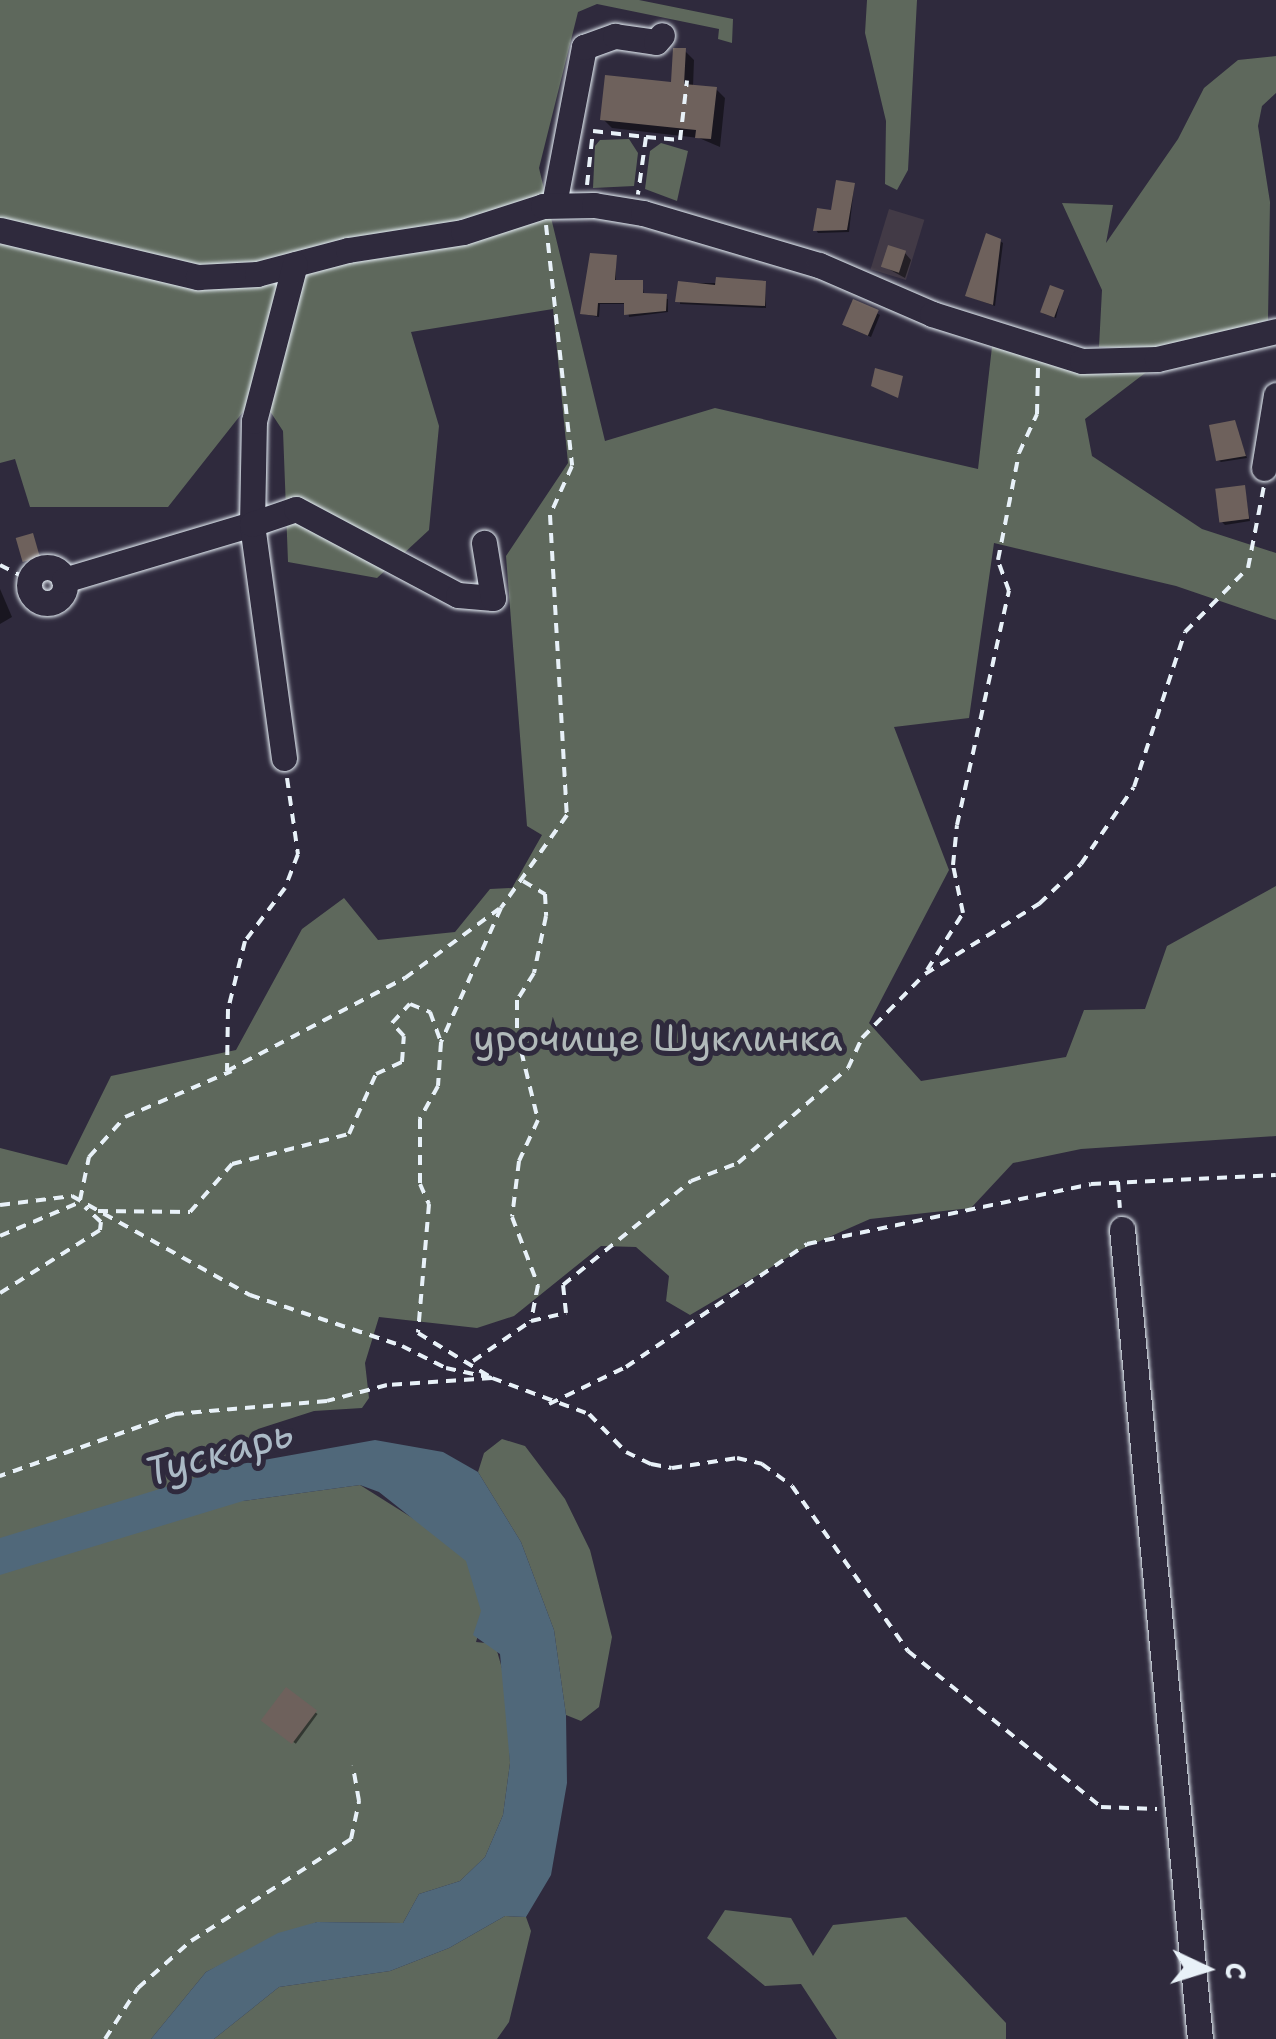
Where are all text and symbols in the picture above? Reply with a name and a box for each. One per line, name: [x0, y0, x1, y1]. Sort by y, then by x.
park label: урочище Шуклинка: [473, 1015, 843, 1061]
water label: Тускарь: [139, 1408, 299, 1496]
north arrow: [1156, 1919, 1256, 2019]
text: С: [1216, 1961, 1255, 1981]

